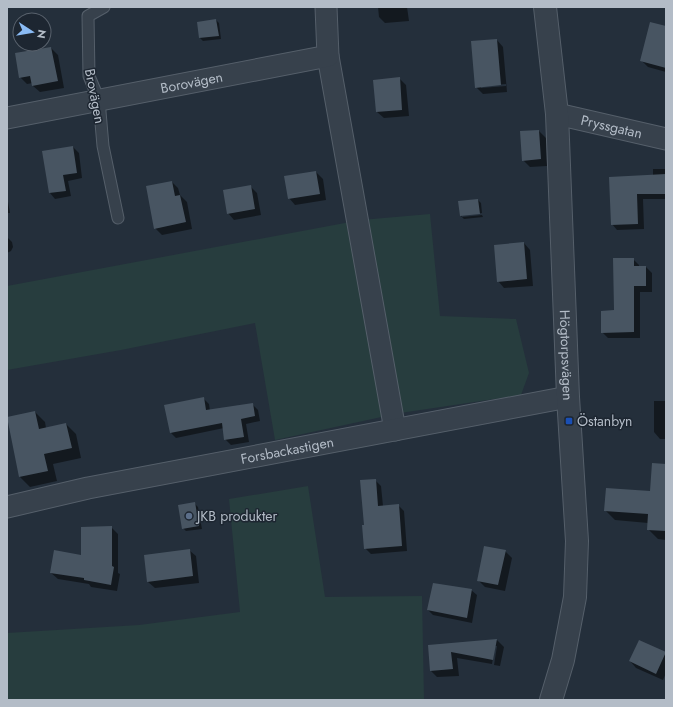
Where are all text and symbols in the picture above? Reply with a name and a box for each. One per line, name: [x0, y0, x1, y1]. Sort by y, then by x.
north arrow: [12, 12, 52, 52]
text: N: [33, 28, 51, 40]
street label: Brovägen: [80, 67, 110, 125]
street label: Borovägen: [159, 67, 224, 98]
street label: Pryssgatan: [579, 110, 644, 143]
street label: Högtorpsvägen: [555, 309, 578, 401]
place label: Östanbyn: [577, 411, 632, 431]
marker: Östanbyn: [564, 416, 574, 426]
street label: Forsbackastigen: [239, 432, 335, 469]
place label: JKB produkter: [195, 506, 278, 526]
marker: JKB produkter: [184, 511, 194, 521]

